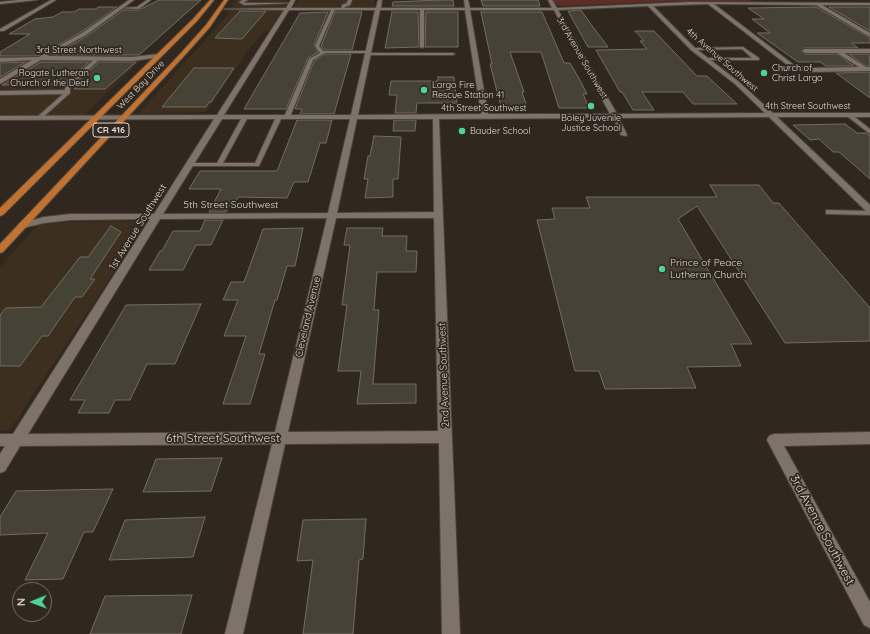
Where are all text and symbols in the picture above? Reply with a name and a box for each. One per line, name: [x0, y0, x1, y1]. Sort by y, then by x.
street label: 3rd Avenue Southwest: [554, 15, 610, 101]
street label: 4th Avenue Southwest: [684, 26, 760, 94]
street label: 3rd Street Northwest: [36, 45, 122, 55]
street label: West Bay Drive: [115, 58, 167, 112]
place label: Church of Christ Largo: [772, 63, 823, 84]
place label: Rogate Lutheran Church of the Deaf: [10, 68, 89, 89]
marker: Church of Christ Largo: [759, 68, 769, 78]
marker: Rogate Lutheran Church of the Deaf: [92, 73, 102, 83]
place label: Largo Fire Rescue Station 41: [432, 80, 504, 101]
marker: Largo Fire Rescue Station 41: [419, 85, 429, 95]
marker: Boley Juvenile Justice School: [586, 101, 596, 111]
street label: 4th Street Southwest: [765, 101, 851, 111]
street label: 4th Street Southwest: [441, 103, 527, 113]
place label: Boley Juvenile Justice School: [561, 113, 621, 134]
road number: CR 416: [93, 123, 129, 137]
marker: Bauder School: [457, 126, 467, 136]
place label: Bauder School: [470, 126, 531, 136]
street label: 1st Avenue Southwest: [107, 182, 169, 272]
street label: 5th Street Southwest: [184, 199, 278, 211]
place label: Prince of Peace Lutheran Church: [670, 257, 746, 280]
marker: Prince of Peace Lutheran Church: [657, 264, 667, 274]
street label: Cleveland Avenue: [293, 276, 323, 358]
street label: 2nd Avenue Southwest: [436, 322, 452, 428]
street label: 6th Street Southwest: [166, 431, 280, 445]
street label: 3rd Avenue Southwest: [787, 472, 857, 588]
north arrow: [12, 582, 52, 622]
text: N: [14, 598, 28, 606]

